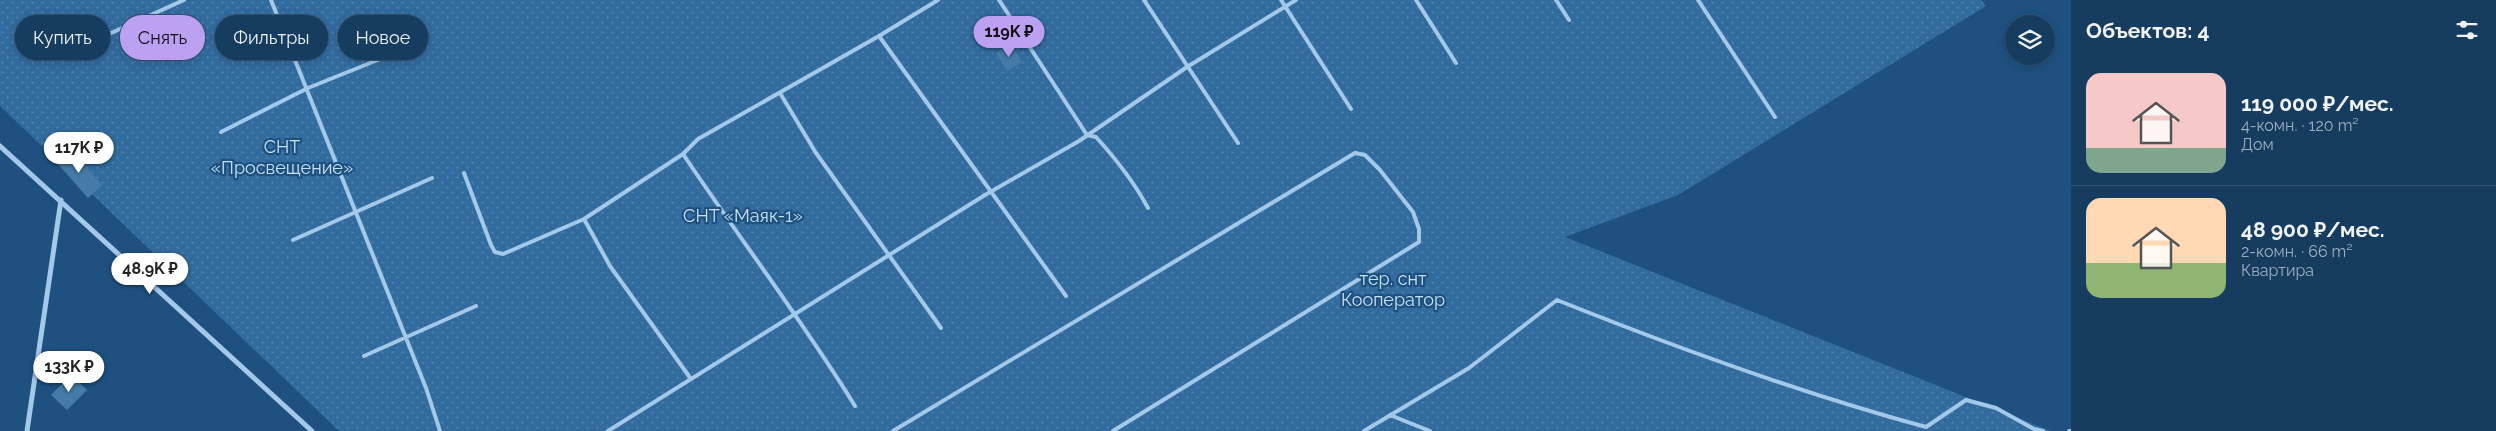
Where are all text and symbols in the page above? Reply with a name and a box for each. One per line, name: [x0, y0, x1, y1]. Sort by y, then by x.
chip: Купить: [15, 15, 110, 60]
chip: Снять: [120, 15, 205, 60]
chip: Фильтры: [215, 15, 328, 60]
chip: Новое: [338, 15, 428, 60]
pin: 119K ₽: [968, 15, 1050, 58]
map controls: [2005, 15, 2055, 65]
button: layers: [2005, 15, 2055, 65]
icon: filters: [2453, 16, 2481, 44]
text: Объектов: 4: [2086, 18, 2209, 43]
text: 119K ₽: [985, 22, 1033, 41]
text: 119 000 ₽/мес.: [2241, 91, 2394, 116]
icon: home: [2126, 93, 2186, 153]
text: 4-комн. · 120 m²: [2241, 116, 2359, 135]
pin: 117K ₽: [38, 132, 120, 174]
text: Дом: [2241, 135, 2274, 154]
park label: СНТ «Просвещение»: [211, 136, 353, 178]
text: 117K ₽: [55, 138, 103, 157]
park label: СНТ «Маяк-1»: [683, 205, 803, 226]
text: 48 900 ₽/мес.: [2241, 217, 2385, 242]
icon: home: [2126, 218, 2186, 278]
text: 2-комн. · 66 m²: [2241, 242, 2353, 261]
pin: 48.9K ₽: [104, 252, 196, 295]
text: 48.9K ₽: [122, 259, 178, 278]
text: Квартира: [2241, 261, 2314, 280]
park label: тер. снт Кооператор: [1341, 268, 1445, 310]
pin: 133K ₽: [28, 350, 110, 393]
text: 133K ₽: [44, 357, 94, 376]

